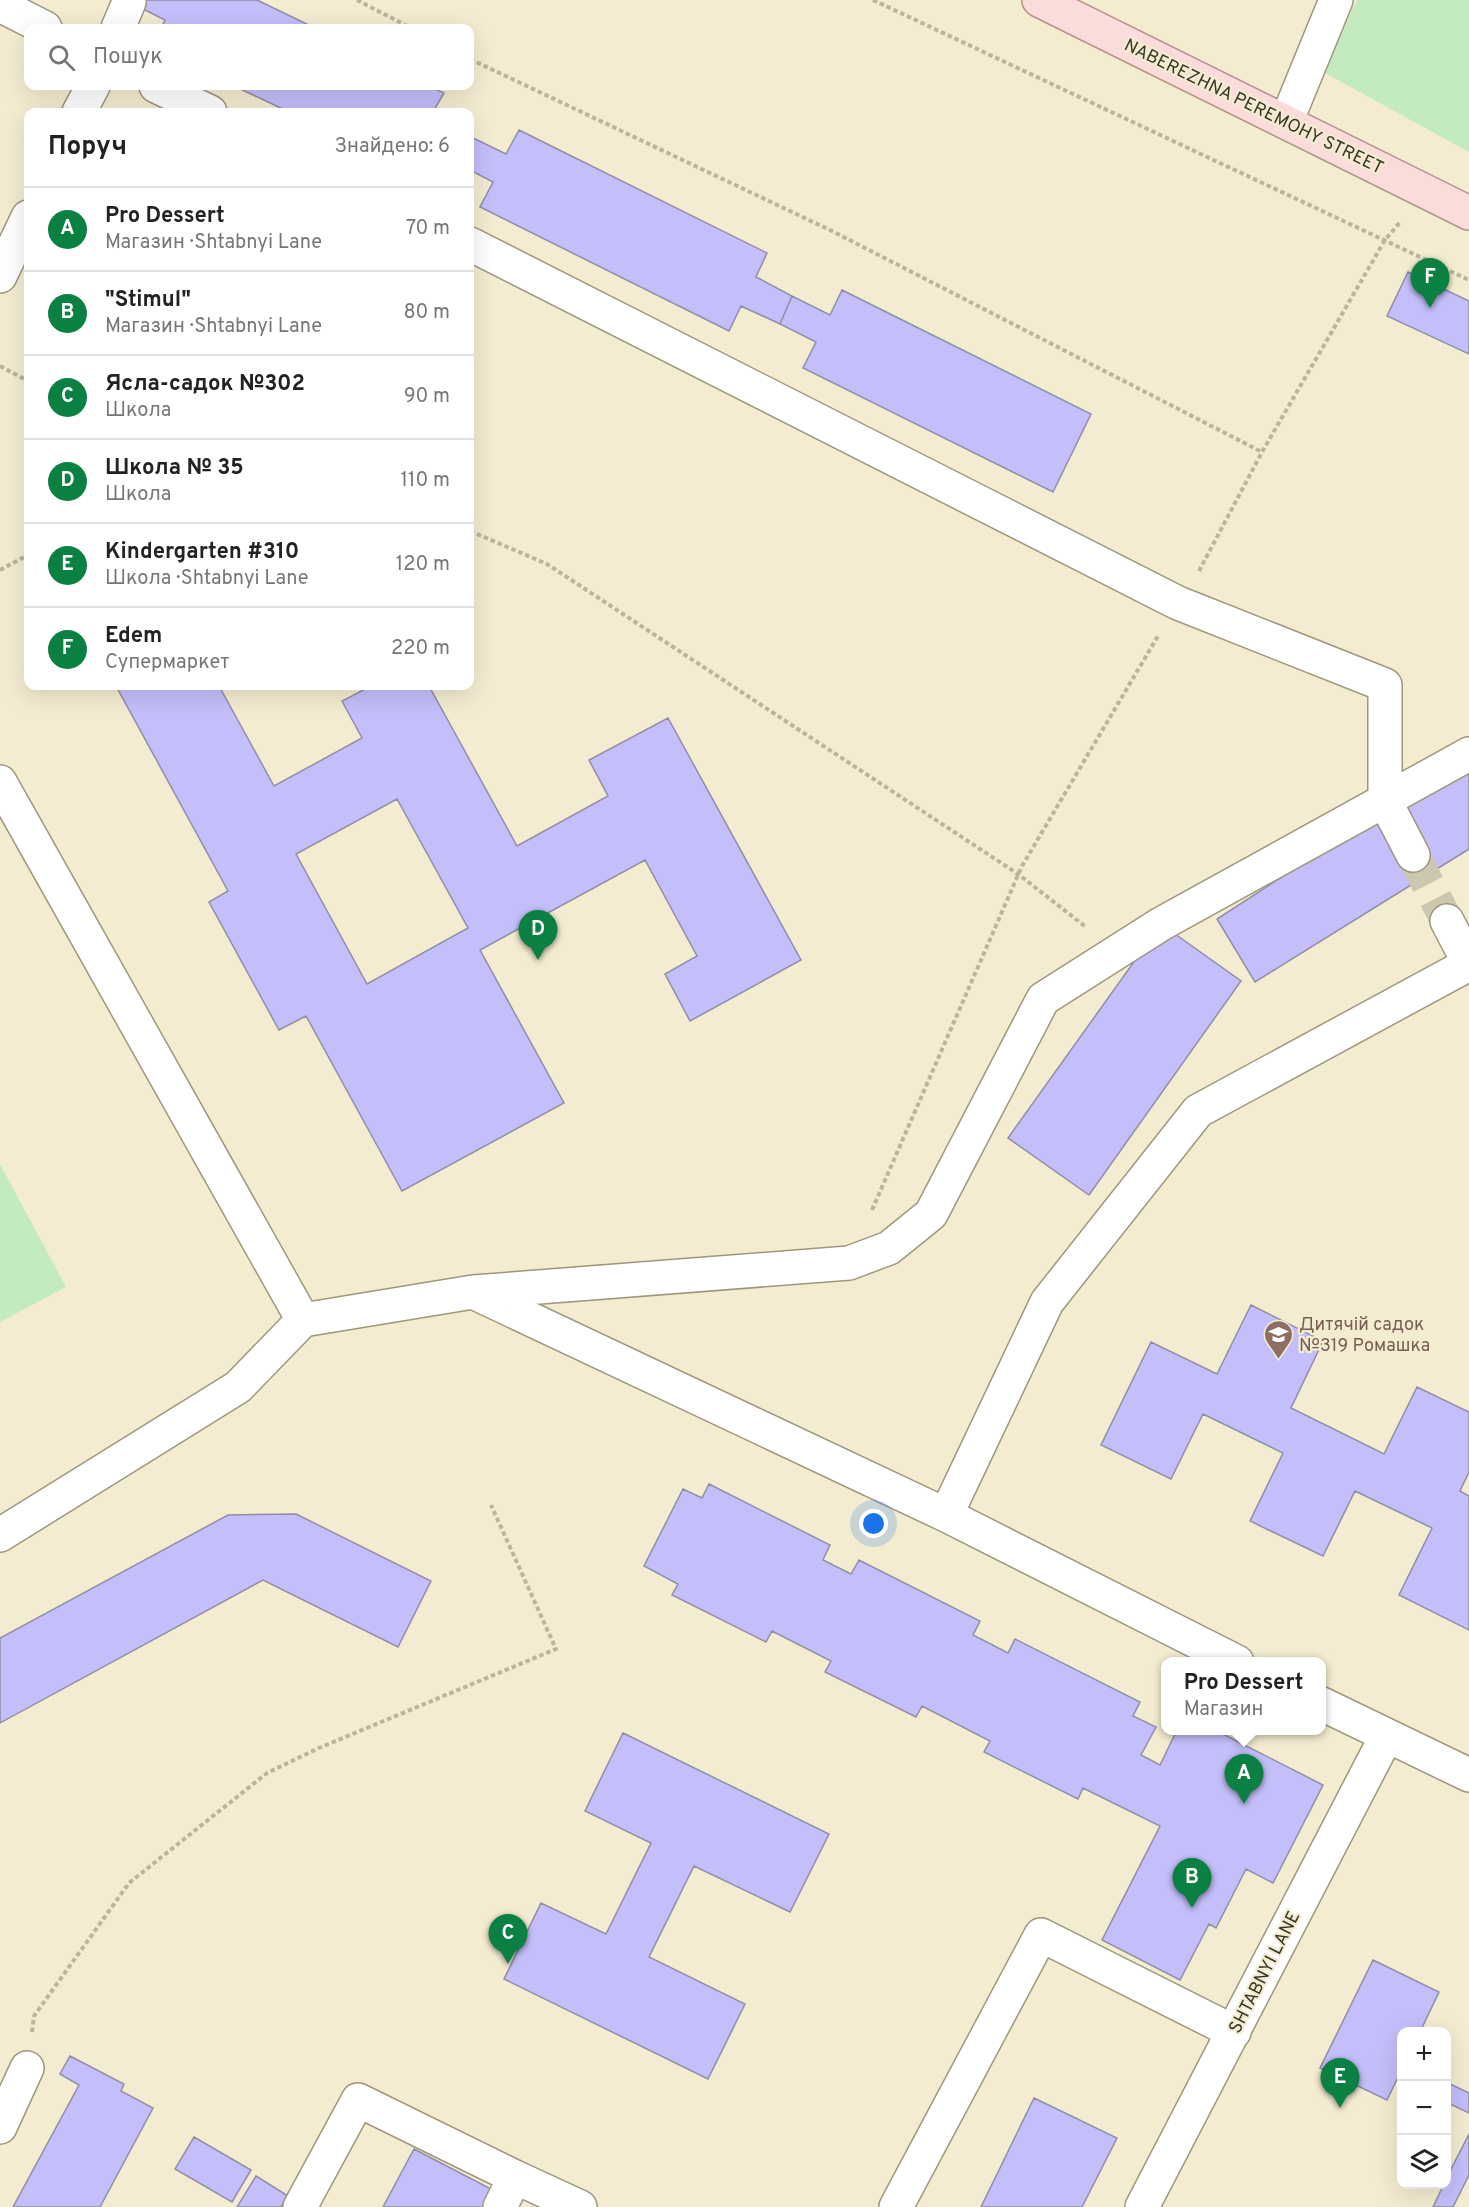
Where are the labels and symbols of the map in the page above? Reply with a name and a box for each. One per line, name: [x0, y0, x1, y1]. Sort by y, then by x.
street label: NABEREZHNA PEREMOHY STREET: [1120, 34, 1387, 180]
pin: F: [1410, 258, 1450, 308]
pin: D: [518, 910, 558, 960]
place label: Дитячій садок №319 Ромашка: [1299, 1314, 1430, 1358]
school or university icon: Дитячій садок №319 Ромашка: [1262, 1318, 1294, 1360]
your location: [859, 1509, 888, 1538]
pin: A: [1224, 1754, 1264, 1804]
pin: B: [1172, 1858, 1212, 1908]
street label: SHTABNYI LANE: [1225, 1908, 1306, 2038]
pin: C: [488, 1914, 528, 1964]
pin: E: [1320, 2058, 1360, 2108]

